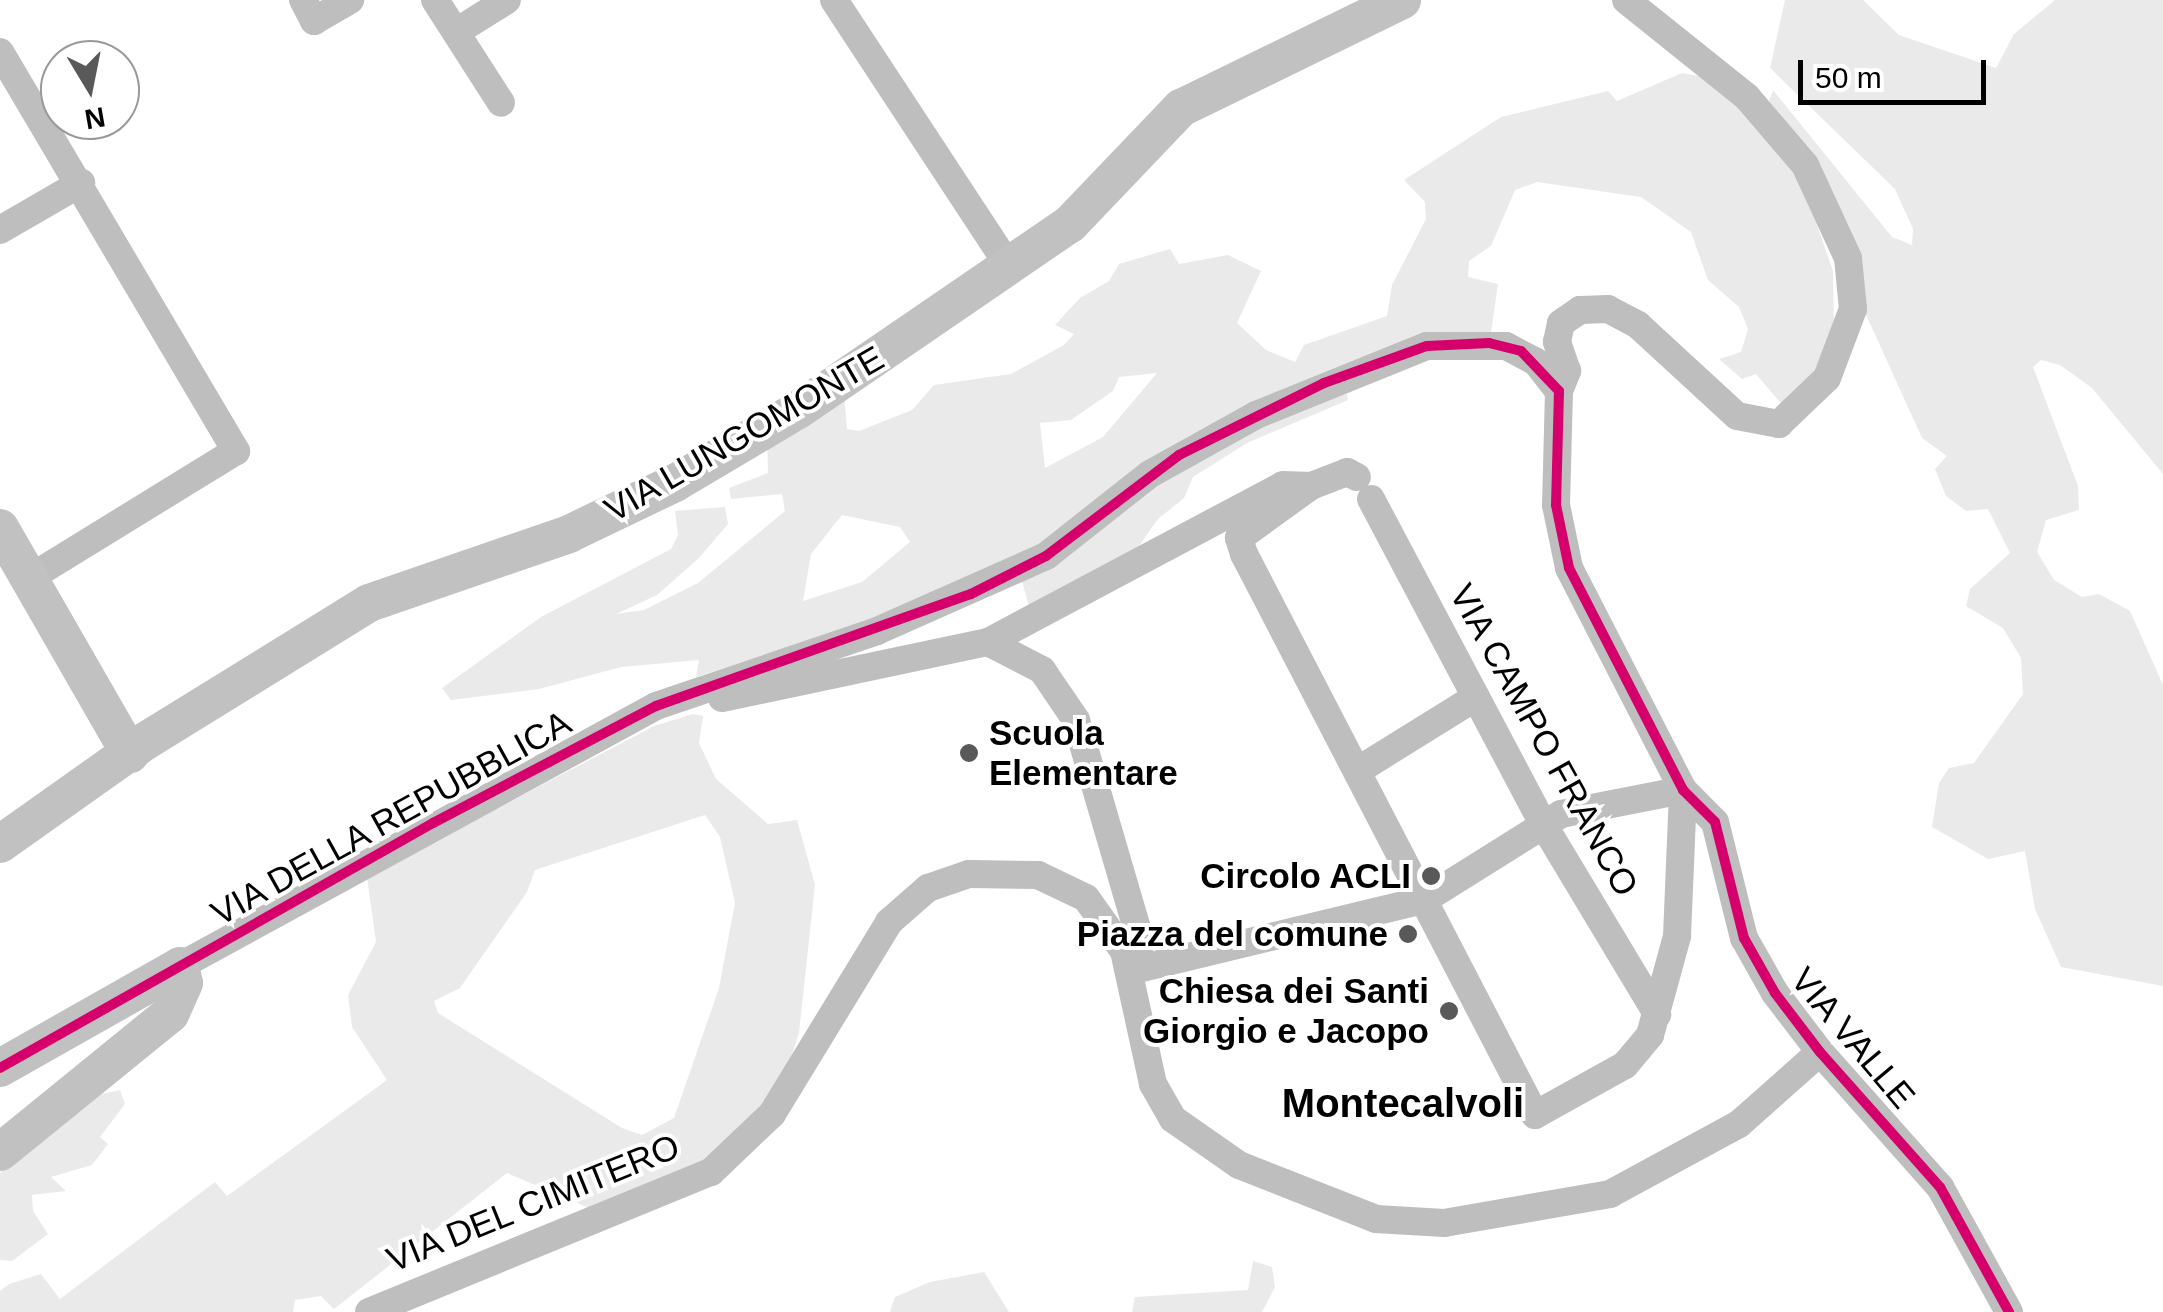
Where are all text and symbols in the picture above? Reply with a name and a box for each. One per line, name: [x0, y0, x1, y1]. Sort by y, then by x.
north arrow: [40, 40, 140, 140]
scale bar: [1803, 40, 1990, 102]
text: 50 m: [1815, 61, 1882, 94]
text: N: [82, 101, 108, 135]
street label: VIA LUNGOMONTE: [596, 337, 892, 531]
street label: VIA CAMPO FRANCO: [1440, 576, 1648, 904]
street label: VIA DELLA REPUBBLICA: [202, 701, 580, 935]
place label: Scuola Elementare: [989, 712, 1178, 794]
marker: Scuola Elementare: [958, 742, 980, 764]
place label: Circolo ACLI: [1199, 855, 1411, 897]
marker: Circolo ACLI: [1420, 865, 1442, 887]
place label: Piazza del comune: [1077, 913, 1388, 955]
marker: Piazza del comune: [1397, 923, 1419, 945]
street label: VIA VALLE: [1781, 958, 1925, 1118]
place label: Chiesa dei Santi Giorgio e Jacopo: [1143, 970, 1429, 1052]
marker: Chiesa dei Santi Giorgio e Jacopo: [1438, 1000, 1460, 1022]
district label: Montecalvoli: [1282, 1079, 1524, 1127]
street label: VIA DEL CIMITERO: [379, 1125, 687, 1281]

